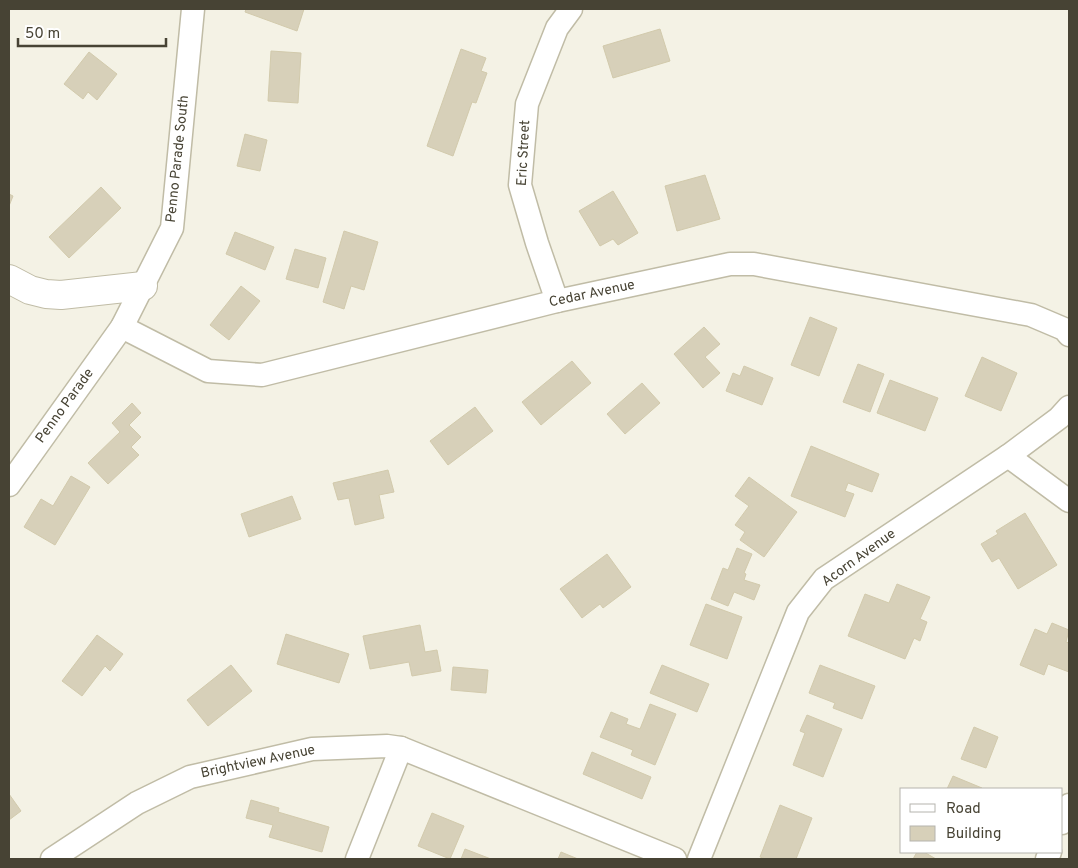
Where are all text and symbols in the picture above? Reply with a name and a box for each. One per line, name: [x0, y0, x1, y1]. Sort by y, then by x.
scale bar: [18, 15, 165, 47]
text: 50 m: [25, 25, 60, 44]
street label: Penno Parade South: [163, 94, 193, 224]
street label: Eric Street: [514, 120, 534, 186]
street label: Cedar Avenue: [548, 277, 636, 311]
street label: Penno Parade: [32, 365, 98, 447]
street label: Acorn Avenue: [819, 526, 899, 590]
street label: Brightview Avenue: [199, 742, 317, 782]
legend: [900, 788, 1063, 853]
text: Road: [946, 800, 981, 819]
text: Building: [946, 825, 1001, 844]

